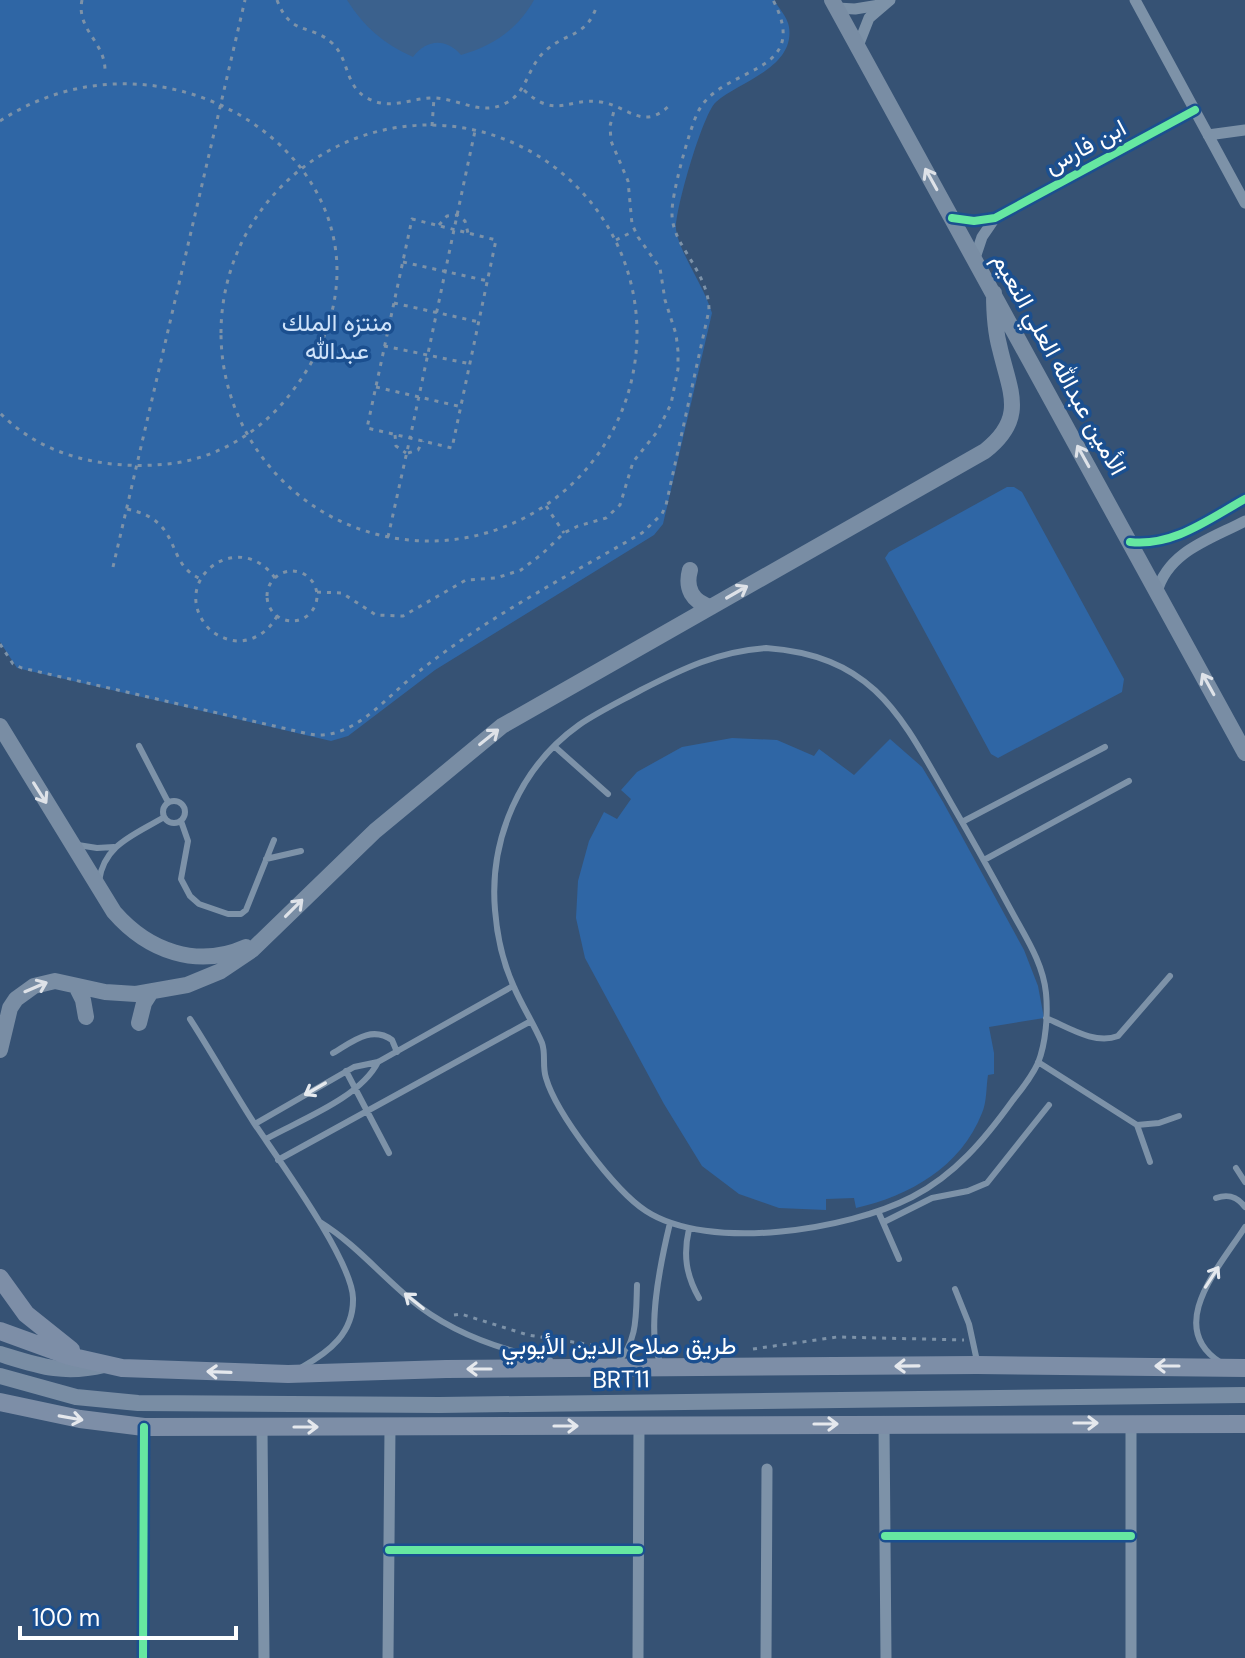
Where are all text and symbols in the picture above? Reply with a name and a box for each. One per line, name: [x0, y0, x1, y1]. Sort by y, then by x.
street label: ابن فارس: [1039, 112, 1131, 180]
one-way arrow: [923, 168, 939, 191]
street label: الأمين عبدالله العلي النعيم: [982, 247, 1134, 483]
park label: منتزه الملك عبدالله: [282, 307, 392, 366]
one-way arrow: [1075, 445, 1091, 468]
one-way arrow: [725, 584, 749, 599]
one-way arrow: [1199, 673, 1215, 696]
one-way arrow: [478, 728, 499, 746]
one-way arrow: [33, 781, 49, 804]
one-way arrow: [284, 899, 304, 918]
one-way arrow: [23, 979, 48, 993]
one-way arrow: [304, 1081, 327, 1097]
one-way arrow: [1205, 1266, 1221, 1289]
one-way arrow: [404, 1292, 424, 1310]
street label: طريق صلاح الدين الأيوبي: [502, 1330, 737, 1365]
one-way arrow: [894, 1358, 921, 1374]
one-way arrow: [1154, 1358, 1181, 1374]
one-way arrow: [466, 1361, 493, 1377]
street label: BRT11: [592, 1363, 650, 1395]
one-way arrow: [206, 1364, 233, 1379]
one-way arrow: [58, 1411, 84, 1426]
one-way arrow: [1072, 1415, 1099, 1431]
one-way arrow: [812, 1416, 839, 1432]
one-way arrow: [552, 1418, 579, 1434]
one-way arrow: [292, 1419, 319, 1435]
scale bar: [20, 1590, 236, 1640]
text: 100 m: [32, 1602, 100, 1633]

